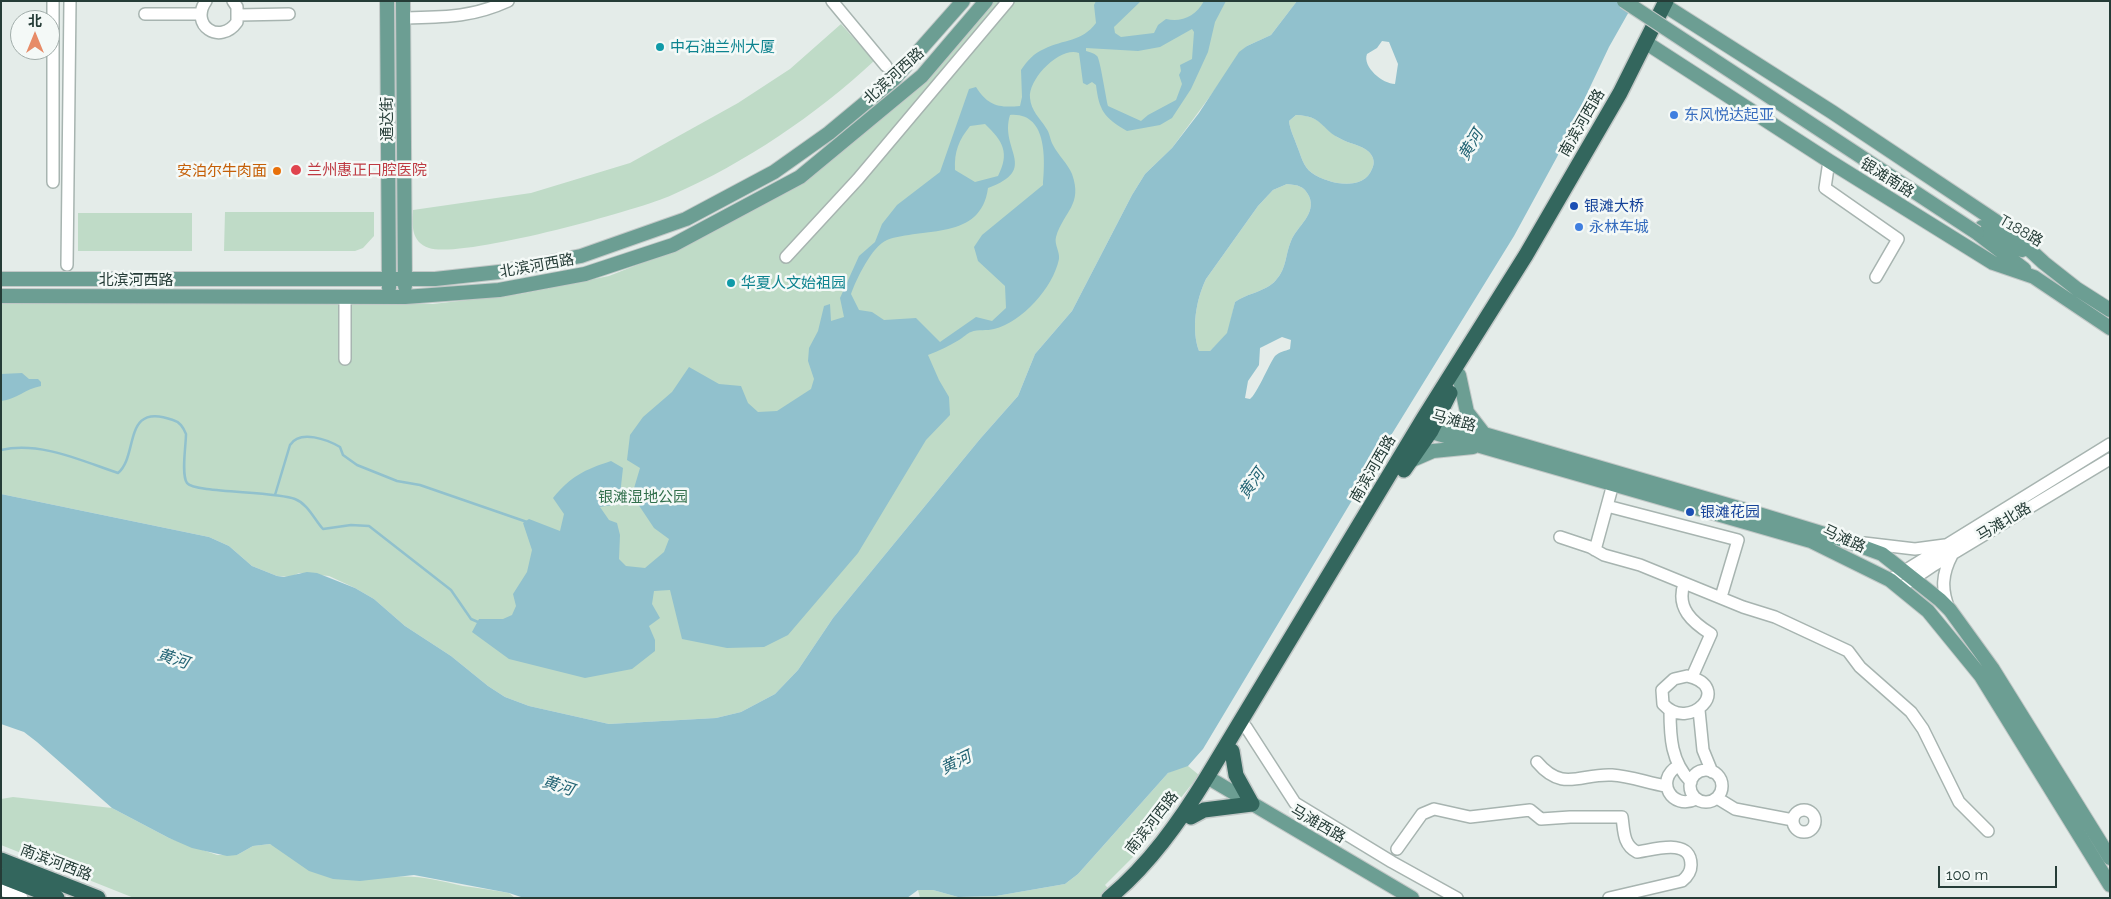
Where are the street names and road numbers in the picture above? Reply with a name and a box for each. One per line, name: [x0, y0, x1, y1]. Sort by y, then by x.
street label: 北滨河西路: [860, 44, 928, 108]
street label: 南滨河西路: [1555, 86, 1609, 160]
street label: 通达街: [378, 97, 396, 141]
street label: 银滩南路: [1857, 154, 1917, 202]
street label: T188路: [1996, 211, 2046, 251]
street label: 北滨河西路: [499, 251, 575, 281]
street label: 北滨河西路: [99, 271, 173, 289]
street label: 马滩路: [1430, 406, 1478, 436]
street label: 南滨河西路: [1346, 432, 1400, 506]
street label: 马滩北路: [1974, 499, 2034, 545]
street label: 马滩路: [1820, 521, 1868, 557]
street label: 南滨河西路: [1122, 788, 1182, 858]
street label: 马滩西路: [1288, 801, 1348, 847]
street label: 南滨河西路: [18, 841, 94, 885]

